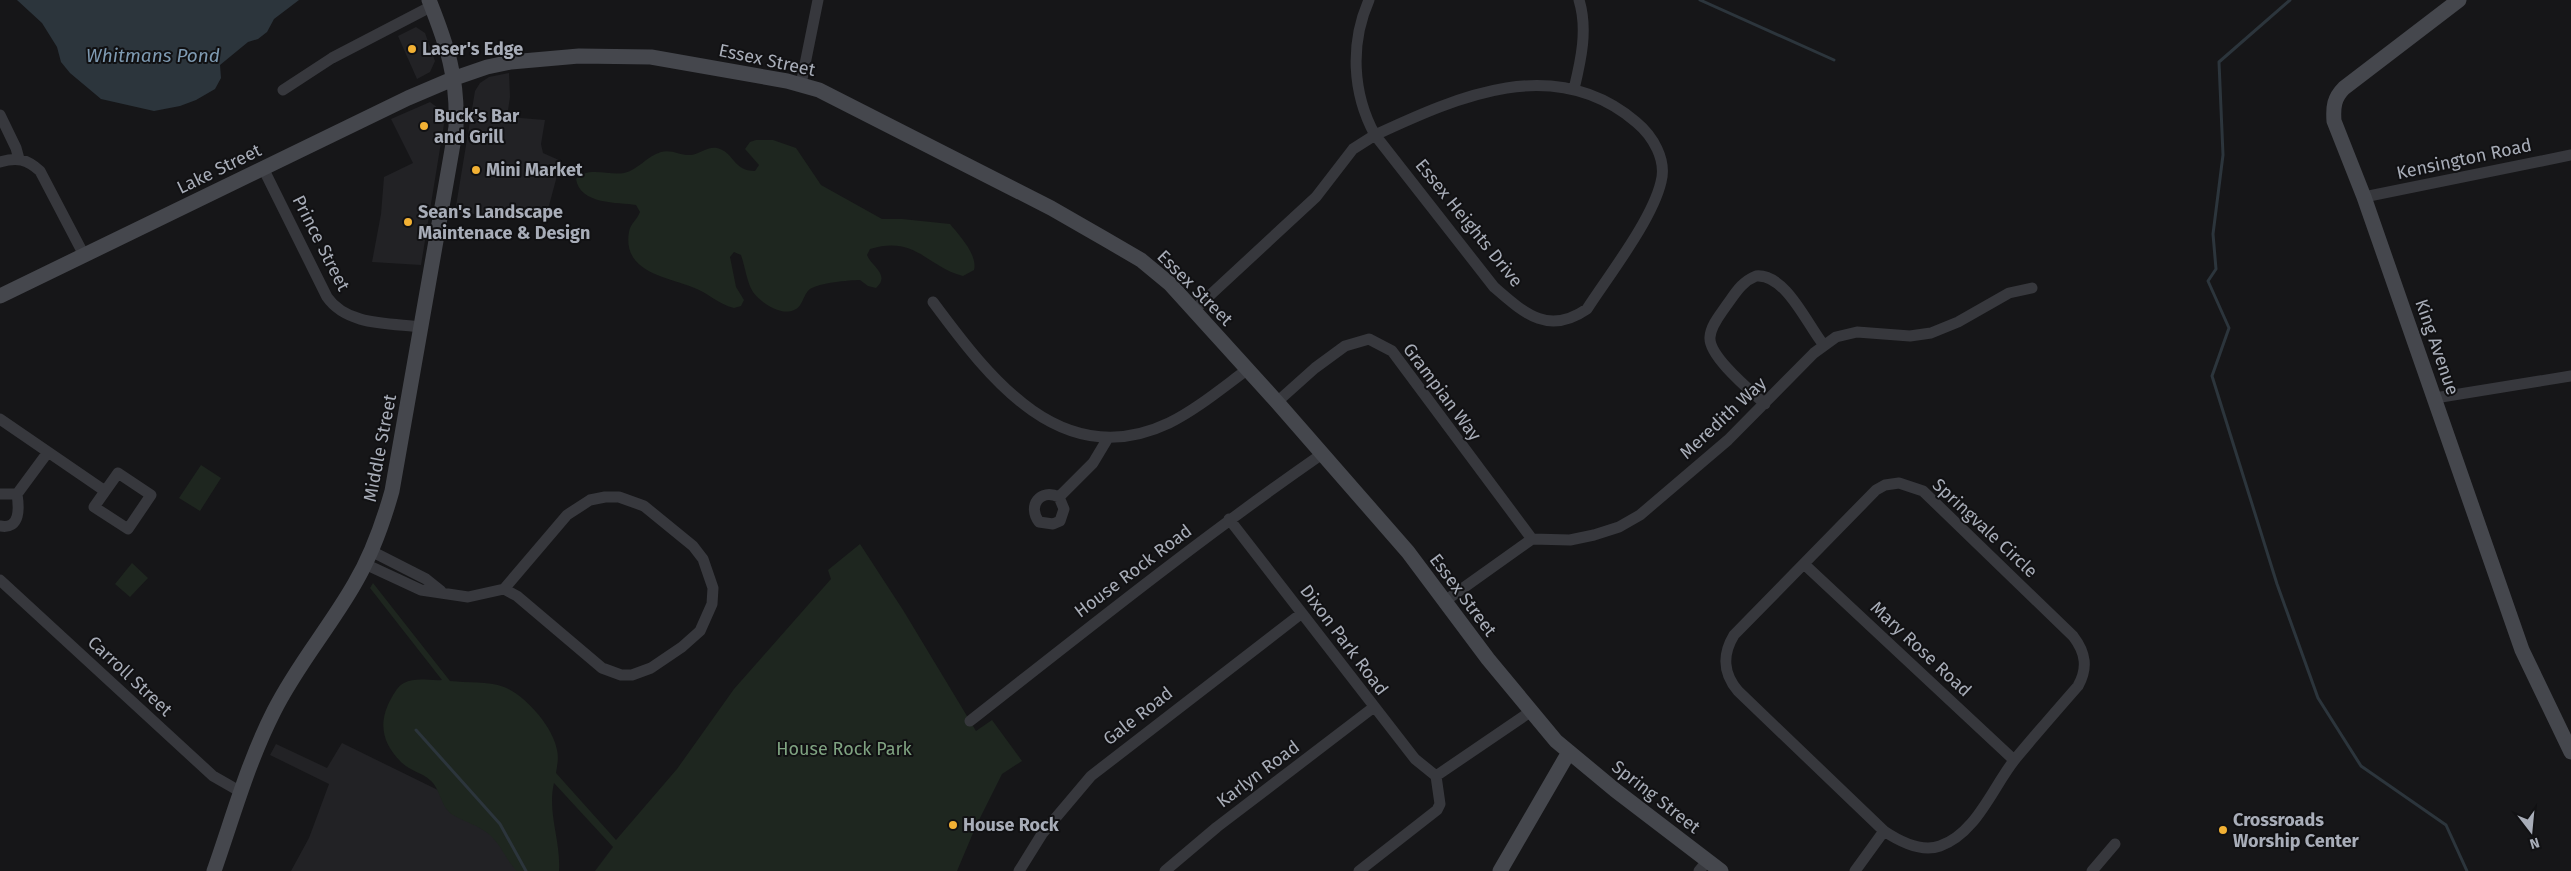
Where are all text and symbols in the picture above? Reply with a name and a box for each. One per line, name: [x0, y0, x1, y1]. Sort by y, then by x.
place label: Laser's Edge: [422, 38, 523, 60]
street label: Essex Street: [717, 39, 818, 81]
marker: Laser's Edge: [406, 43, 418, 55]
water label: Whitmans Pond: [86, 44, 220, 67]
place label: Buck's Bar and Grill: [434, 105, 520, 148]
marker: Buck's Bar and Grill: [418, 120, 430, 132]
street label: Kensington Road: [2394, 134, 2534, 184]
street label: Lake Street: [173, 139, 265, 199]
street label: Essex Heights Drive: [1411, 155, 1527, 291]
place label: Mini Market: [486, 159, 584, 181]
marker: Mini Market: [470, 164, 482, 176]
street label: Prince Street: [288, 192, 355, 295]
place label: Sean's Landscape Maintenace & Design: [418, 201, 590, 244]
marker: Sean's Landscape Maintenace & Design: [402, 216, 414, 228]
street label: Essex Street: [1153, 246, 1238, 331]
street label: King Avenue: [2410, 296, 2464, 398]
street label: Grampian Way: [1398, 339, 1486, 445]
street label: Meredith Way: [1675, 372, 1771, 464]
street label: Middle Street: [359, 392, 401, 504]
street label: Springvale Circle: [1928, 474, 2042, 582]
street label: House Rock Road: [1070, 520, 1196, 622]
street label: Essex Street: [1425, 549, 1502, 641]
street label: Dixon Park Road: [1295, 580, 1393, 700]
street label: Mary Rose Road: [1866, 597, 1976, 701]
street label: Carroll Street: [83, 631, 177, 721]
street label: Gale Road: [1099, 682, 1177, 750]
street label: Karlyn Road: [1212, 736, 1304, 812]
park label: House Rock Park: [776, 738, 912, 760]
street label: Spring Street: [1607, 756, 1705, 839]
north arrow: [2506, 806, 2556, 856]
place label: Crossroads Worship Center: [2233, 809, 2360, 852]
place label: House Rock: [963, 814, 1060, 836]
marker: House Rock: [947, 819, 959, 831]
marker: Crossroads Worship Center: [2217, 824, 2229, 836]
text: N: [2528, 834, 2541, 852]

